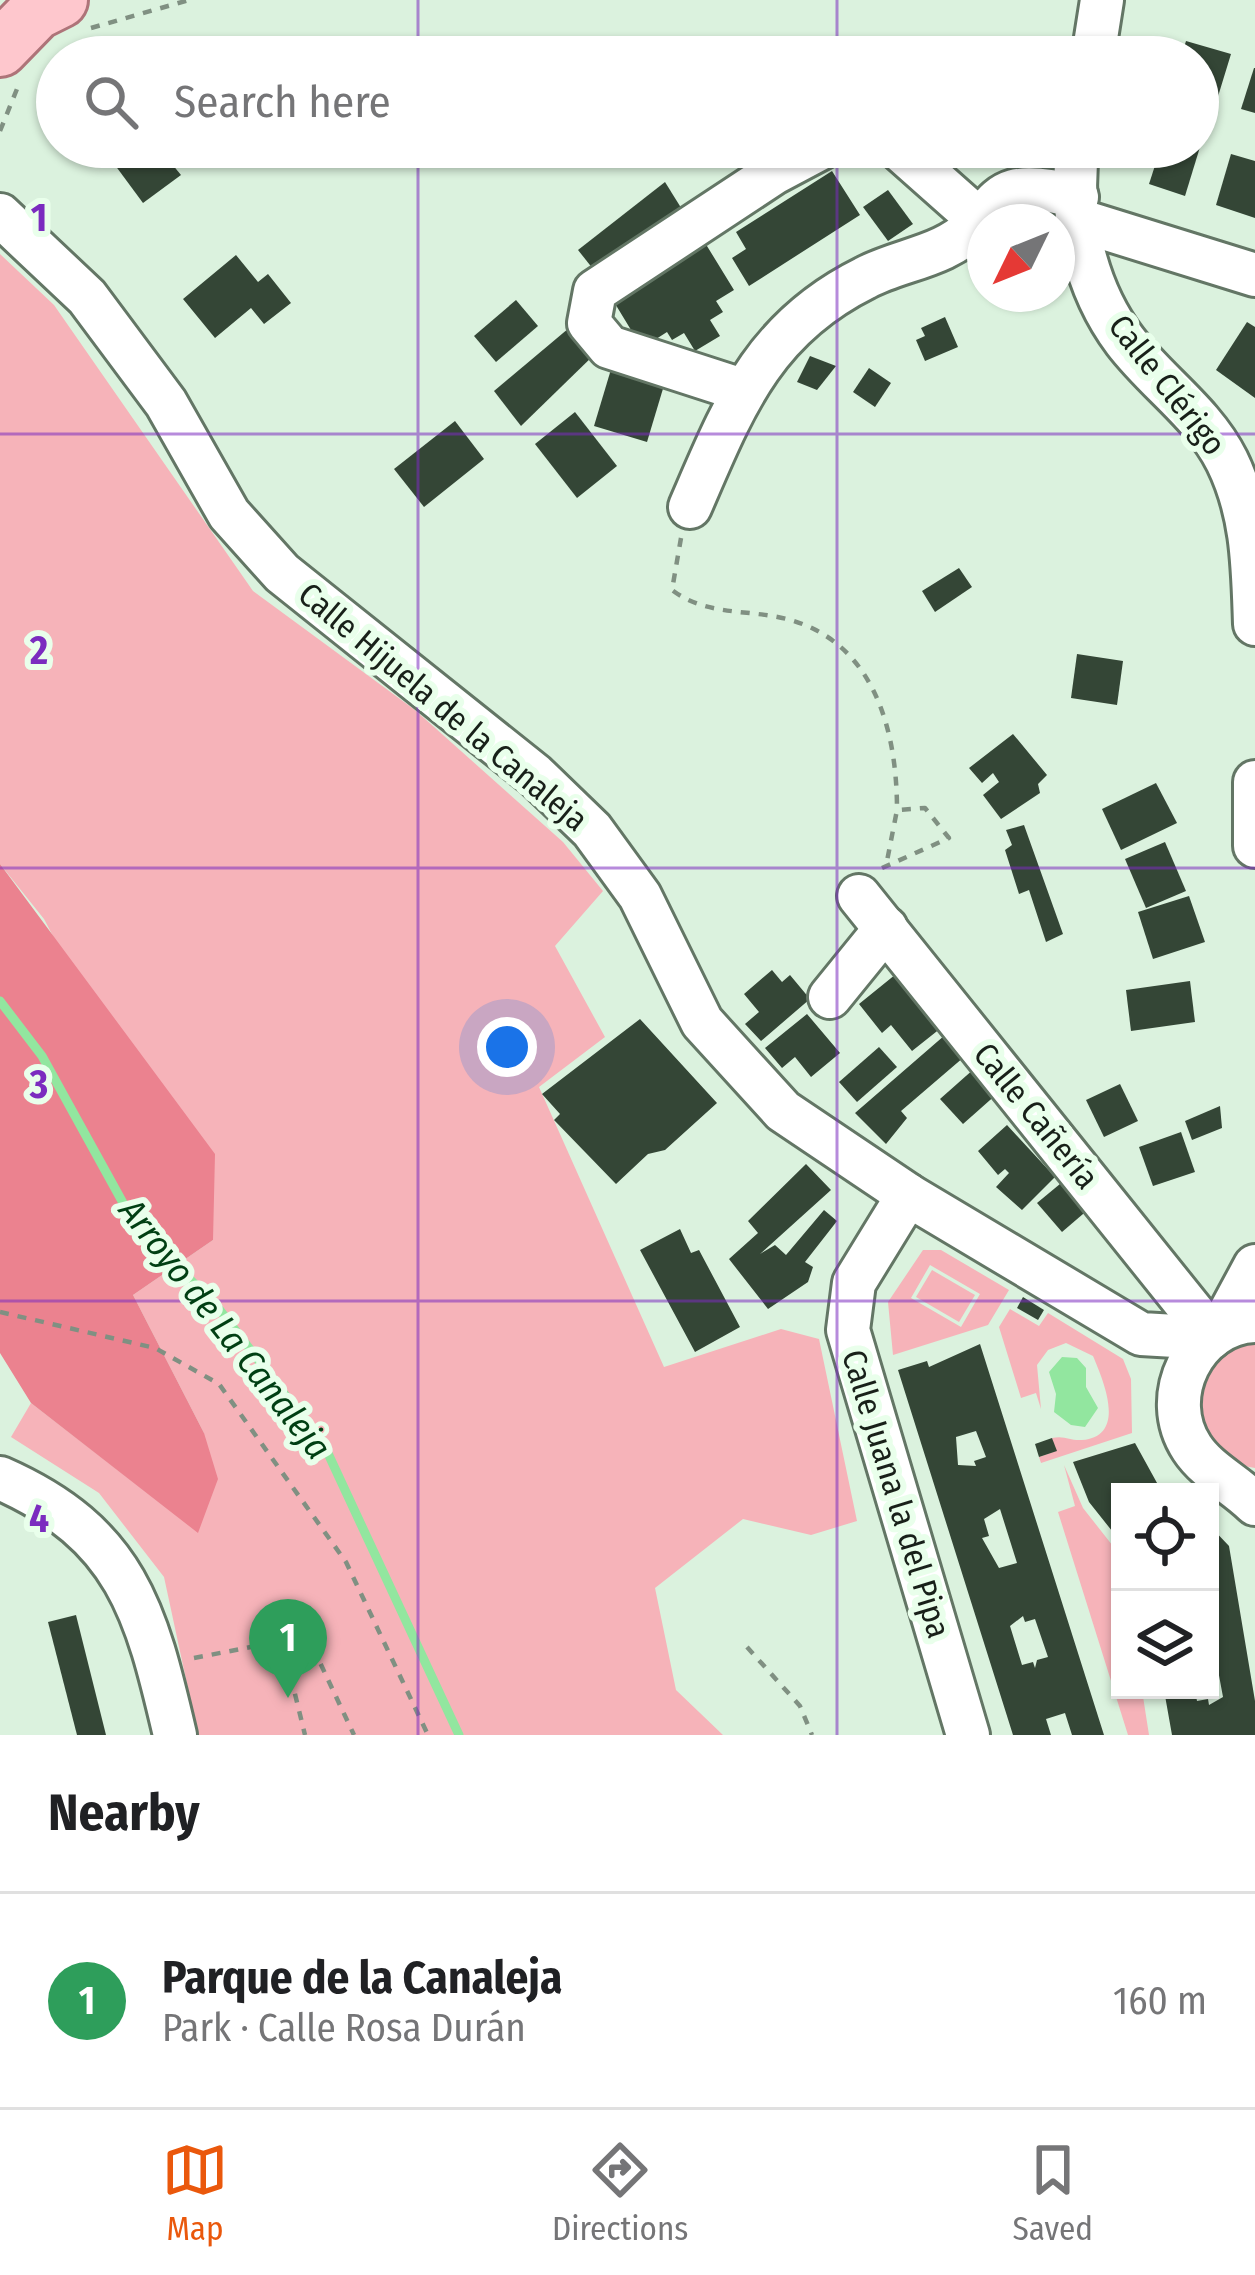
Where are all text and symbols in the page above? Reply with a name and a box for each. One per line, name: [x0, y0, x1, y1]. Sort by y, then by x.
search box: [36, 36, 1219, 168]
icon: search: [78, 69, 144, 135]
text: Search here: [174, 75, 391, 129]
text: 1: [31, 195, 47, 241]
north arrow: [967, 204, 1075, 312]
street label: Calle Clérigo: [1100, 307, 1234, 463]
street label: Calle Hijuela de la Canaleja: [290, 574, 596, 840]
text: 2: [29, 628, 48, 674]
your location: [477, 1017, 537, 1077]
street label: Calle Cañería: [965, 1035, 1107, 1197]
text: 3: [29, 1062, 48, 1108]
water label: Arroyo de La Canaleja: [108, 1188, 340, 1468]
street label: Calle Juana la del Pipa: [833, 1345, 959, 1643]
map controls: [1111, 1483, 1219, 1699]
button: locate: [1111, 1483, 1219, 1591]
text: 4: [29, 1496, 49, 1542]
button: layers: [1111, 1591, 1219, 1699]
pin: 1: [249, 1599, 327, 1698]
text: Nearby: [48, 1782, 200, 1844]
text: Parque de la Canaleja: [162, 1951, 562, 2005]
text: 1: [79, 1978, 95, 2024]
text: 160 m: [1113, 1978, 1207, 2024]
text: Park · Calle Rosa Durán: [162, 2005, 526, 2051]
tab: Map: [162, 2137, 228, 2249]
tab: Directions: [552, 2137, 688, 2249]
tab: Saved: [1012, 2137, 1093, 2249]

